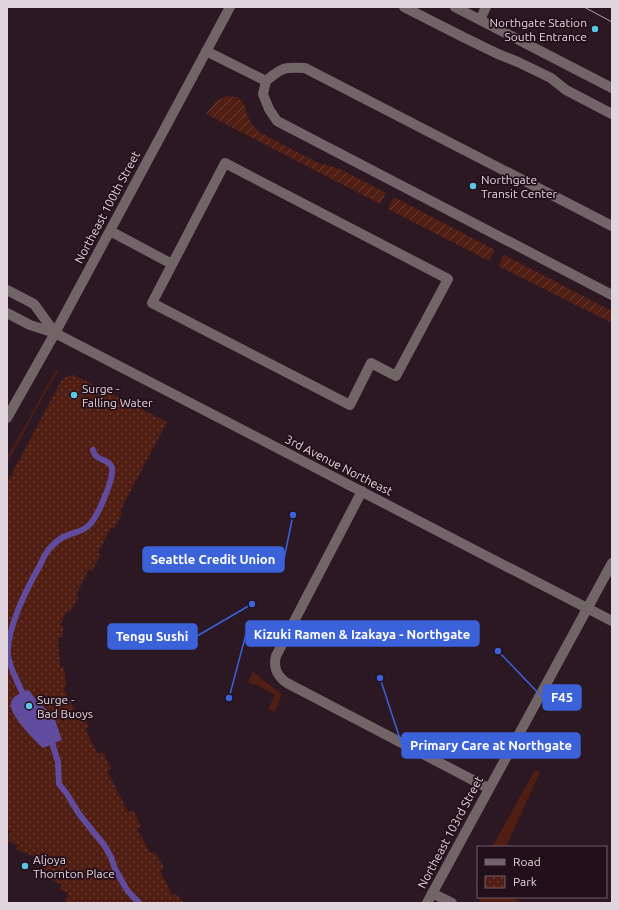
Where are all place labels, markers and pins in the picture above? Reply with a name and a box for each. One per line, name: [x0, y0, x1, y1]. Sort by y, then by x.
place label: Northgate Station South Entrance: [490, 16, 587, 43]
marker: Northgate Station South Entrance: [590, 24, 600, 34]
place label: Northgate Transit Center: [481, 173, 558, 200]
marker: Northgate Transit Center: [468, 181, 478, 191]
place label: Surge - Falling Water: [82, 382, 153, 409]
marker: Surge - Falling Water: [69, 390, 79, 400]
callout: Seattle Credit Union: [143, 547, 284, 572]
callout: Kizuki Ramen & Izakaya - Northgate: [246, 621, 479, 646]
callout: Tengu Sushi: [108, 624, 197, 649]
callout: F45: [543, 685, 581, 710]
place label: Surge - Bad Buoys: [37, 693, 93, 720]
marker: Surge - Bad Buoys: [24, 701, 34, 711]
callout: Primary Care at Northgate: [402, 733, 580, 758]
place label: Aljoya Thornton Place: [33, 853, 115, 880]
marker: Aljoya Thornton Place: [20, 861, 30, 871]

